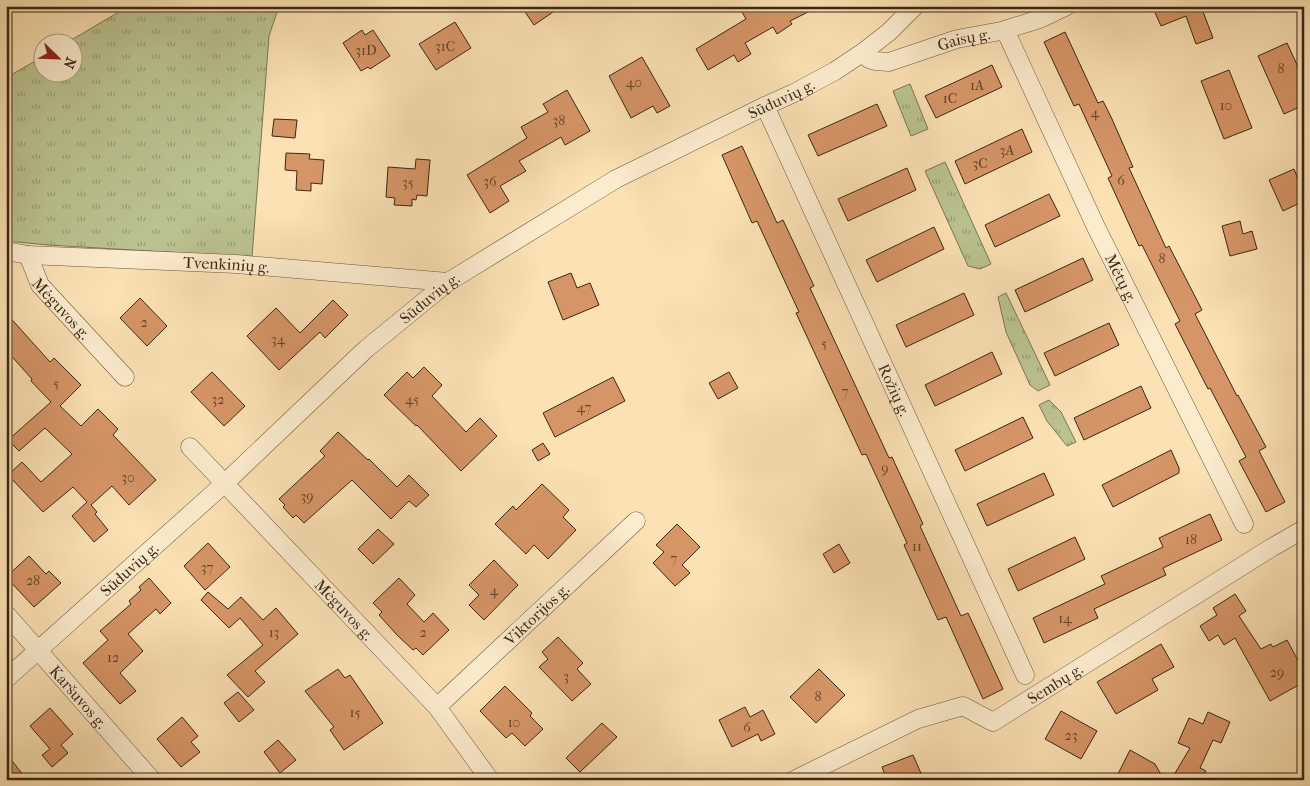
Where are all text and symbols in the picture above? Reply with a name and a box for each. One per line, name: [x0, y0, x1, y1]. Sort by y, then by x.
street label: Gaisų g.: [935, 24, 992, 54]
north arrow: [32, 32, 82, 82]
house number: 31C: [435, 38, 455, 55]
house number: 31D: [355, 42, 377, 59]
text: N: [59, 55, 79, 71]
house number: 8: [1277, 60, 1285, 77]
house number: 40: [626, 74, 642, 91]
street label: Sūduvių g.: [745, 74, 818, 122]
house number: 1A: [970, 77, 985, 94]
house number: 1C: [943, 90, 957, 107]
house number: 10: [1220, 97, 1232, 114]
house number: 4: [1091, 104, 1100, 121]
house number: 38: [553, 112, 565, 129]
house number: 3A: [1000, 142, 1015, 159]
house number: 3C: [972, 155, 988, 172]
house number: 6: [1117, 172, 1125, 189]
house number: 36: [483, 173, 497, 190]
house number: 35: [402, 174, 414, 191]
street label: Mėtų g.: [1101, 250, 1142, 306]
house number: 8: [1158, 250, 1166, 267]
street label: Tvenkinių g.: [183, 252, 270, 276]
street label: Sūduvių g.: [395, 268, 463, 327]
street label: Mėguvos g.: [28, 274, 95, 343]
house number: 2: [140, 314, 148, 331]
house number: 34: [271, 331, 286, 348]
house number: 5: [821, 335, 827, 352]
street label: Rožių g.: [875, 361, 915, 419]
house number: 5: [53, 375, 59, 392]
house number: 7: [842, 383, 849, 400]
house number: 32: [212, 391, 224, 408]
house number: 45: [405, 391, 419, 408]
house number: 47: [577, 399, 592, 416]
house number: 9: [881, 460, 889, 477]
house number: 30: [121, 469, 135, 486]
house number: 39: [300, 488, 314, 505]
house number: 18: [1185, 531, 1197, 548]
street label: Sūduvių g.: [96, 538, 162, 600]
house number: 11: [912, 538, 922, 555]
house number: 7: [671, 550, 678, 567]
house number: 37: [201, 559, 213, 576]
house number: 28: [26, 572, 40, 589]
street label: Mėguvos g.: [311, 575, 378, 644]
street label: Viktorijos g.: [499, 579, 573, 650]
house number: 4: [490, 582, 499, 599]
house number: 14: [1058, 610, 1072, 627]
house number: 13: [269, 624, 279, 641]
house number: 2: [419, 624, 427, 641]
house number: 12: [107, 649, 119, 666]
street label: Sembų g.: [1024, 659, 1086, 708]
street label: Karšuvos g.: [46, 661, 111, 732]
house number: 29: [1270, 664, 1284, 681]
house number: 3: [563, 668, 569, 685]
house number: 8: [814, 688, 822, 705]
house number: 15: [350, 704, 361, 721]
house number: 10: [508, 714, 520, 731]
house number: 6: [743, 719, 751, 736]
house number: 23: [1065, 727, 1077, 744]

